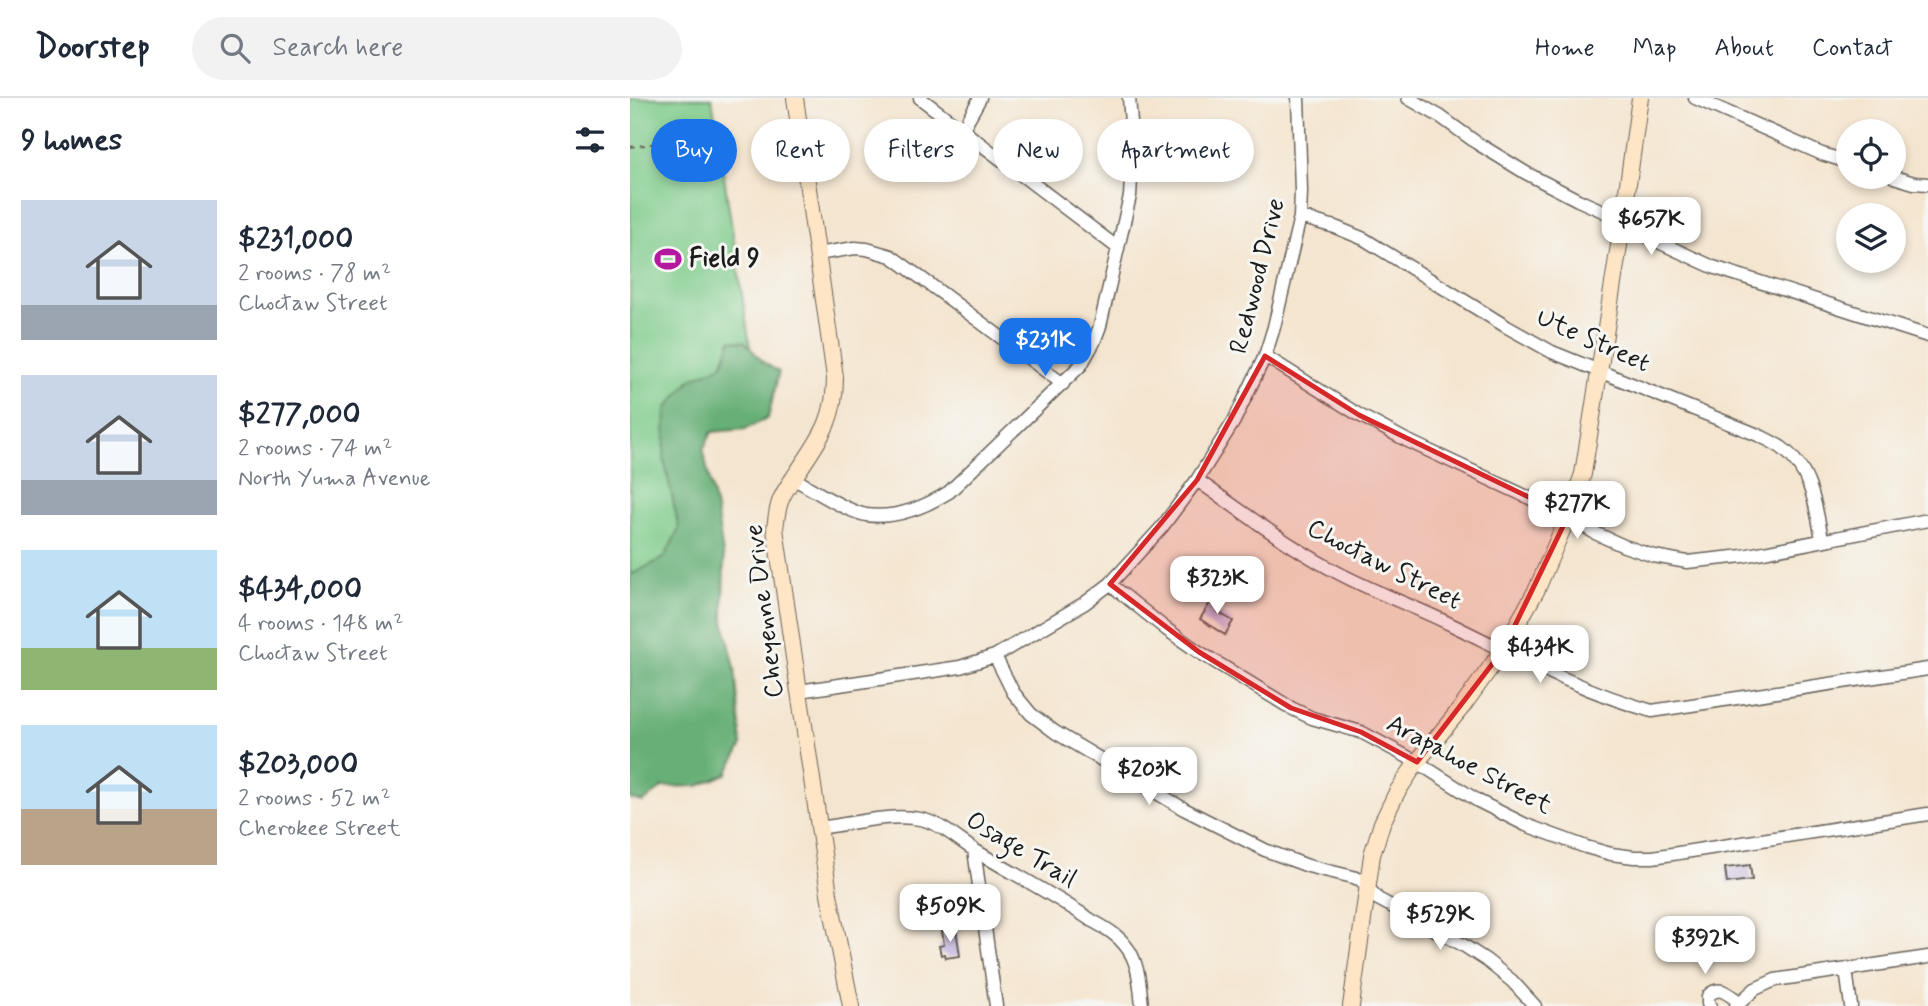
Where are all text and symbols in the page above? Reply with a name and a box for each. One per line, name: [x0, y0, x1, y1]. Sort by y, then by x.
search box: [192, 17, 682, 80]
text: Doorstep: [35, 26, 150, 70]
icon: search: [216, 29, 254, 67]
text: Search here: [272, 31, 403, 65]
text: Home: [1535, 33, 1595, 64]
text: Map: [1633, 33, 1677, 64]
text: About: [1715, 33, 1774, 64]
text: Contact: [1812, 33, 1893, 64]
chip: Buy: [651, 119, 737, 182]
chip: Rent: [751, 119, 850, 182]
chip: Filters: [864, 119, 979, 182]
chip: New: [993, 119, 1083, 182]
chip: Apartment: [1097, 119, 1254, 182]
map controls: [1836, 119, 1906, 273]
button: locate: [1836, 119, 1906, 189]
text: 9 homes: [21, 121, 122, 160]
icon: filters: [571, 121, 609, 159]
street label: Redwood Drive: [1222, 195, 1294, 357]
pin: $657K: [1602, 198, 1700, 257]
button: layers: [1836, 203, 1906, 273]
text: $657K: [1618, 205, 1684, 235]
text: $231,000: [238, 220, 353, 259]
icon: home: [77, 228, 161, 312]
place label: Field 9: [689, 242, 760, 276]
sports icon: Field 9: [653, 244, 683, 274]
text: 2 rooms · 78 m²: [238, 259, 391, 289]
text: Choctaw Street: [238, 289, 388, 319]
street label: Ute Street: [1531, 301, 1655, 381]
pin: $231K: [996, 318, 1094, 378]
text: $231K: [1015, 326, 1075, 356]
text: $277,000: [238, 395, 361, 434]
icon: home: [77, 403, 161, 487]
text: 2 rooms · 74 m²: [238, 434, 393, 464]
text: North Yuma Avenue: [238, 464, 431, 494]
pin: $277K: [1528, 482, 1626, 541]
text: $277K: [1544, 489, 1610, 519]
street label: Choctaw Street: [1301, 511, 1467, 619]
street label: Cheyenne Drive: [737, 522, 793, 700]
pin: $323K: [1168, 556, 1266, 616]
text: $323K: [1186, 564, 1248, 594]
text: $434,000: [238, 570, 362, 609]
icon: home: [77, 578, 161, 662]
text: 4 rooms · 148 m²: [238, 609, 403, 639]
pin: $434K: [1491, 626, 1589, 685]
text: $434K: [1507, 633, 1573, 663]
text: Choctaw Street: [238, 639, 388, 669]
street label: Arapahoe Street: [1380, 707, 1558, 823]
text: $203,000: [238, 745, 358, 784]
pin: $203K: [1100, 748, 1198, 807]
icon: home: [77, 753, 161, 837]
text: $203K: [1117, 755, 1181, 785]
text: 2 rooms · 52 m²: [238, 784, 391, 814]
street label: Osage Trail: [958, 804, 1083, 899]
text: Cherokee Street: [238, 814, 401, 844]
pin: $509K: [901, 884, 999, 944]
text: $509K: [916, 892, 984, 922]
pin: $529K: [1391, 892, 1489, 952]
text: $529K: [1406, 900, 1474, 930]
pin: $392K: [1656, 916, 1754, 976]
text: $392K: [1671, 924, 1739, 954]

